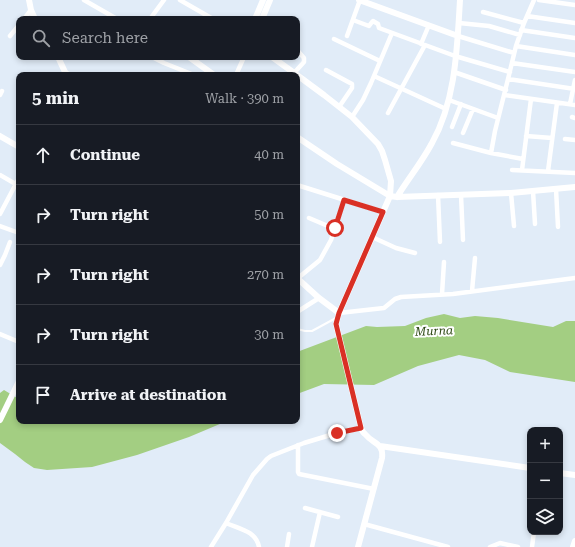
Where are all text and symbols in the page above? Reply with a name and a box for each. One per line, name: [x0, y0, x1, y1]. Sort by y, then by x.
search box: [16, 16, 300, 60]
icon: search: [30, 27, 52, 49]
text: Search here: [62, 29, 148, 47]
text: 5 min: [32, 88, 79, 108]
text: Walk · 390 m: [205, 91, 284, 106]
icon: ahead: [32, 144, 54, 166]
text: Continue: [70, 146, 140, 164]
text: 40 m: [254, 147, 284, 162]
icon: right: [32, 204, 54, 226]
text: Turn right: [70, 206, 149, 224]
text: 50 m: [254, 207, 284, 222]
route start: [326, 219, 344, 237]
icon: right: [32, 264, 54, 286]
text: Turn right: [70, 266, 149, 284]
text: 270 m: [247, 267, 284, 282]
water label: Murna: [414, 323, 453, 339]
icon: right: [32, 324, 54, 346]
text: Turn right: [70, 326, 149, 344]
text: 30 m: [254, 327, 284, 342]
icon: arrive: [32, 384, 54, 406]
text: Arrive at destination: [70, 386, 226, 404]
route end: [328, 424, 346, 442]
map controls: [527, 427, 563, 535]
button: +: [527, 427, 563, 463]
button: −: [527, 463, 563, 499]
button: layers: [527, 499, 563, 535]

